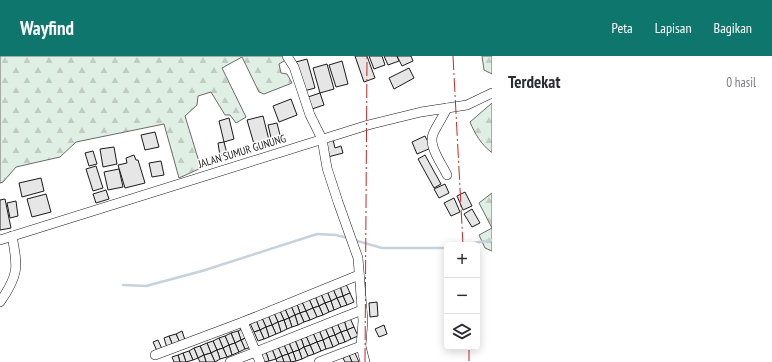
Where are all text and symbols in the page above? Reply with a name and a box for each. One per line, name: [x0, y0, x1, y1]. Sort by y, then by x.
text: Wayfind: [20, 16, 74, 40]
text: Peta: [612, 19, 633, 37]
text: Lapisan: [655, 19, 692, 37]
text: Bagikan: [714, 19, 752, 37]
text: Terdekat: [508, 71, 560, 93]
text: 0 hasil: [726, 74, 756, 91]
street label: JALAN SUMUR GUNUNG: [196, 131, 287, 171]
map controls: [444, 242, 480, 350]
button: +: [444, 242, 480, 278]
button: −: [444, 278, 480, 314]
button: layers: [444, 314, 480, 350]

